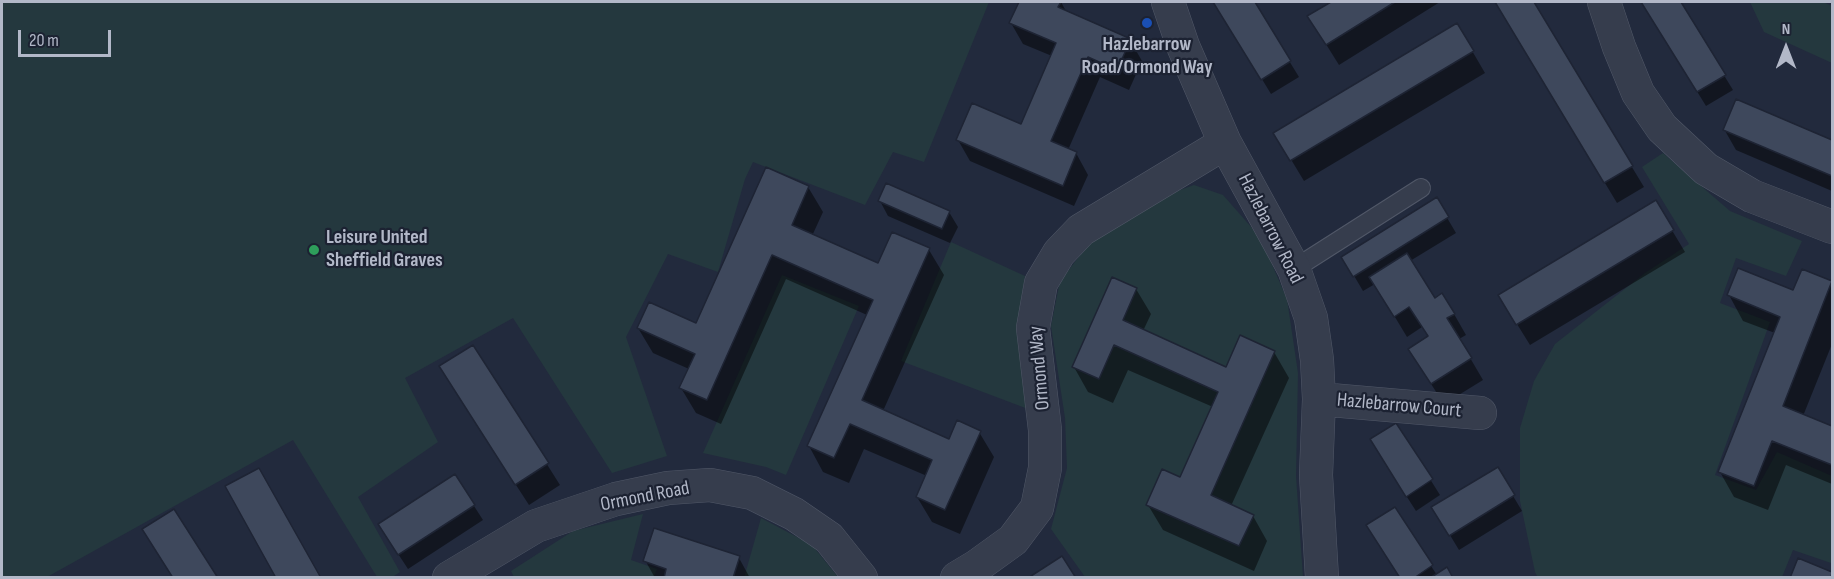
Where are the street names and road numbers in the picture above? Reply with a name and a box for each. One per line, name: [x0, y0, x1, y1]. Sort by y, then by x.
street label: Hazlebarrow Road: [1232, 170, 1308, 288]
street label: Ormond Way: [1024, 325, 1056, 411]
street label: Hazlebarrow Court: [1336, 389, 1462, 423]
street label: Ormond Road: [598, 477, 692, 517]

